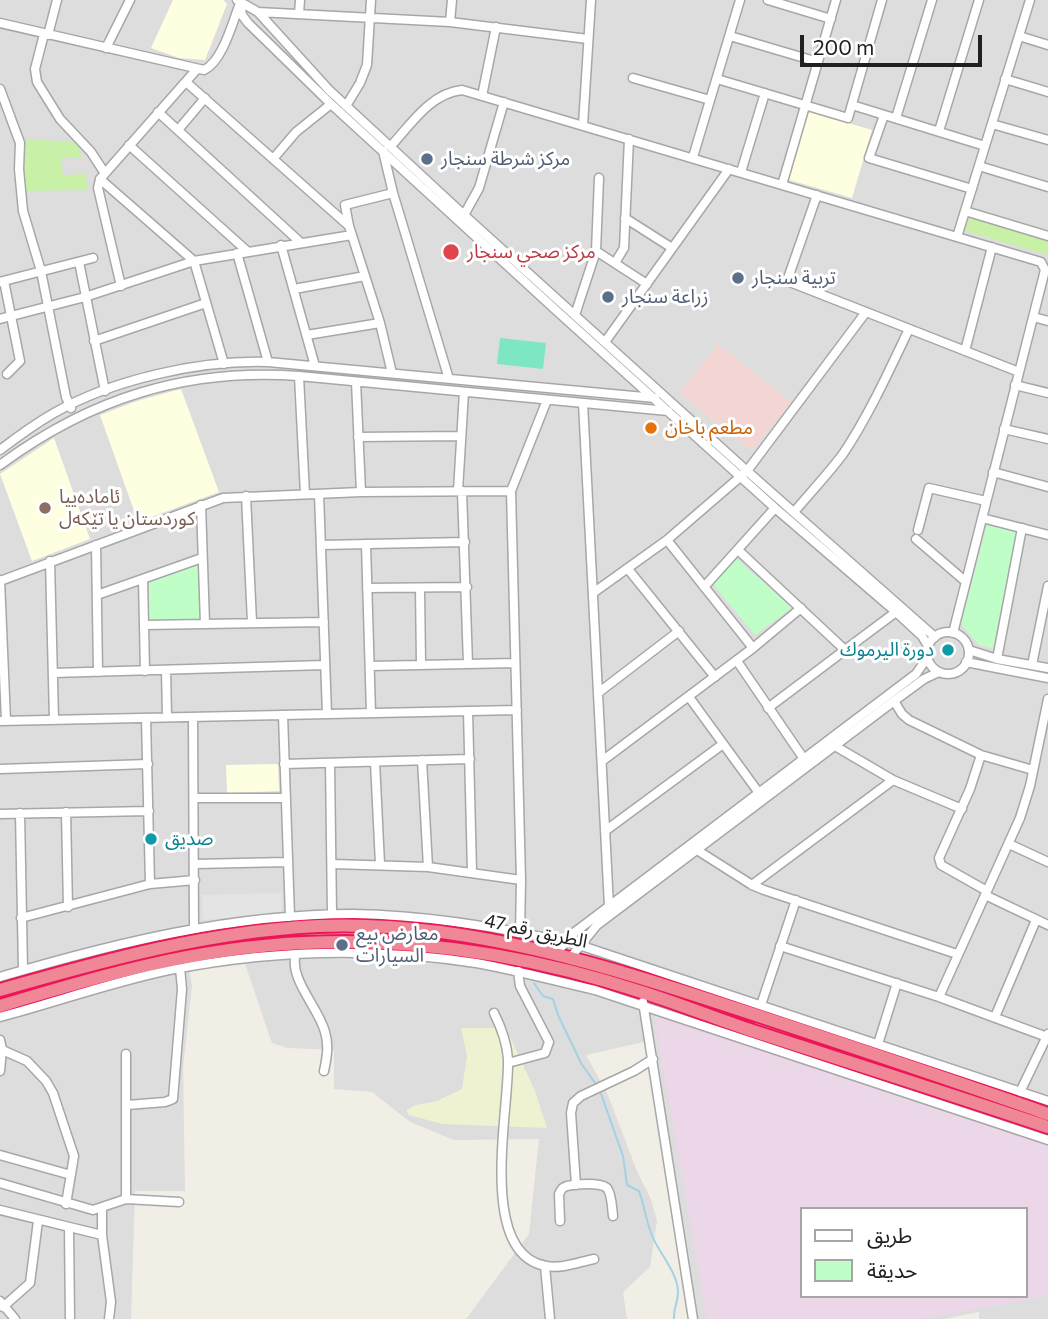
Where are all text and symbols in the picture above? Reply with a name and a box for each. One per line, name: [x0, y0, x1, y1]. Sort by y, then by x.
scale bar: [803, 21, 985, 65]
text: 200 m: [813, 34, 874, 59]
place label: مركز شرطة سنجار: [441, 148, 570, 170]
marker: مركز شرطة سنجار: [419, 151, 435, 167]
place label: مركز صحي سنجار: [467, 241, 596, 263]
marker: مركز صحي سنجار: [441, 242, 461, 262]
place label: تربية سنجار: [752, 267, 836, 289]
marker: تربية سنجار: [730, 270, 746, 286]
place label: زراعة سنجار: [622, 286, 708, 308]
marker: زراعة سنجار: [600, 289, 616, 305]
place label: مطعم باخان: [665, 417, 753, 439]
marker: مطعم باخان: [643, 420, 659, 436]
place label: ئامادەییا کوردستان یا تێکەل: [59, 486, 195, 530]
marker: ئامادەییا کوردستان یا تێکەل: [37, 500, 53, 516]
place label: دورة اليرموك: [840, 639, 934, 661]
marker: دورة اليرموك: [940, 642, 956, 658]
place label: صديق: [165, 828, 213, 850]
marker: صديق: [143, 831, 159, 847]
street label: الطريق رقم 47: [482, 909, 590, 953]
place label: معارض بيع السيارات: [356, 923, 439, 967]
marker: معارض بيع السيارات: [334, 937, 350, 953]
legend: [800, 1207, 1027, 1298]
text: طريق: [867, 1222, 912, 1247]
text: حديقة: [867, 1257, 917, 1282]

